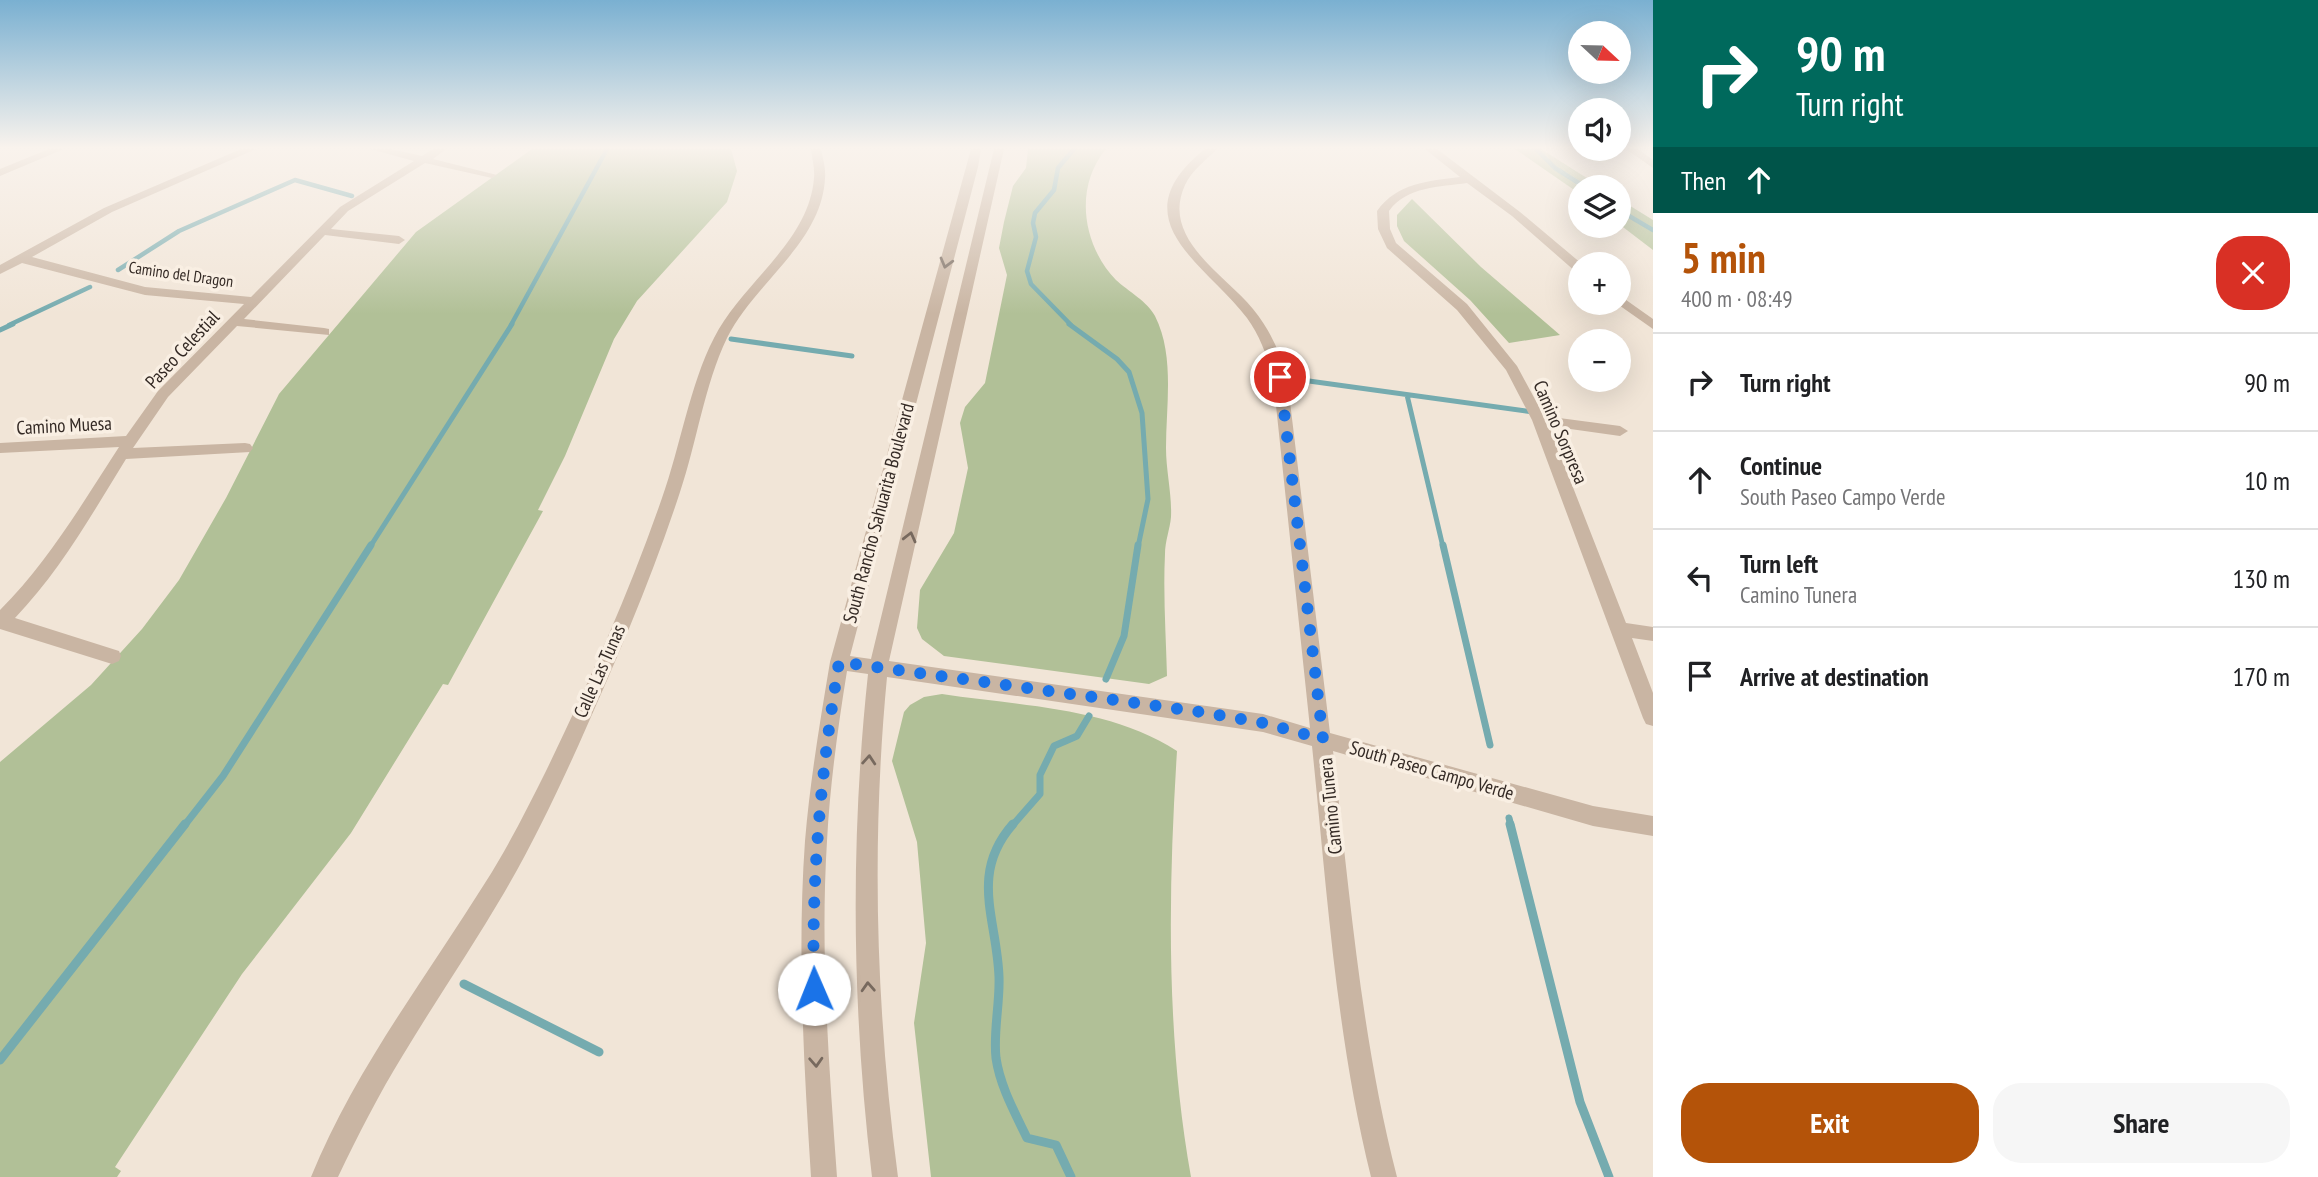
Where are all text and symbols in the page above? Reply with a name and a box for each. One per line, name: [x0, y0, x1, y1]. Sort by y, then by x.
north arrow: [1568, 21, 1631, 84]
map controls: [1568, 21, 1631, 392]
text: 90 m: [1796, 21, 1885, 85]
icon: right: [1681, 28, 1772, 119]
text: Turn right: [1796, 83, 1904, 125]
button: sound: [1568, 98, 1631, 161]
icon: ahead: [1740, 161, 1778, 199]
text: Then: [1681, 164, 1726, 197]
button: layers: [1568, 175, 1631, 238]
text: 5 min: [1681, 230, 1766, 285]
button: close: [2216, 236, 2290, 310]
button: +: [1568, 252, 1631, 315]
street label: Camino del Dragon: [127, 257, 235, 291]
one-way arrow: [940, 257, 954, 269]
text: 400 m · 08:49: [1681, 284, 1793, 313]
street label: Paseo Celestial: [140, 305, 225, 393]
button: −: [1568, 329, 1631, 392]
pin: [1250, 347, 1310, 407]
icon: arrive: [1261, 358, 1299, 396]
icon: right: [1681, 363, 1719, 401]
text: Turn right: [1740, 366, 1831, 399]
text: 90 m: [2244, 366, 2290, 399]
street label: Camino Sorpresa: [1528, 377, 1594, 487]
street label: South Rancho Sahuarita Boulevard: [837, 401, 919, 625]
street label: Camino Muesa: [16, 411, 112, 439]
text: Continue: [1740, 449, 1822, 482]
icon: ahead: [1681, 461, 1719, 499]
text: 10 m: [2244, 464, 2290, 497]
text: South Paseo Campo Verde: [1740, 482, 1945, 511]
one-way arrow: [902, 531, 916, 543]
text: Turn left: [1740, 547, 1818, 580]
icon: left: [1681, 559, 1719, 597]
text: 130 m: [2232, 562, 2290, 595]
text: Camino Tunera: [1740, 580, 1857, 609]
street label: Calle Las Tunas: [568, 621, 630, 721]
icon: arrive: [1681, 657, 1719, 695]
text: Arrive at destination: [1740, 660, 1929, 693]
text: 170 m: [2232, 660, 2290, 693]
street label: South Paseo Campo Verde: [1347, 735, 1517, 805]
one-way arrow: [861, 754, 876, 765]
street label: Camino Tunera: [1313, 757, 1347, 855]
position arrow: [777, 952, 851, 1026]
one-way arrow: [861, 981, 876, 992]
one-way arrow: [808, 1057, 823, 1068]
button: Exit: [1681, 1083, 1979, 1163]
button: Share: [1993, 1083, 2290, 1163]

